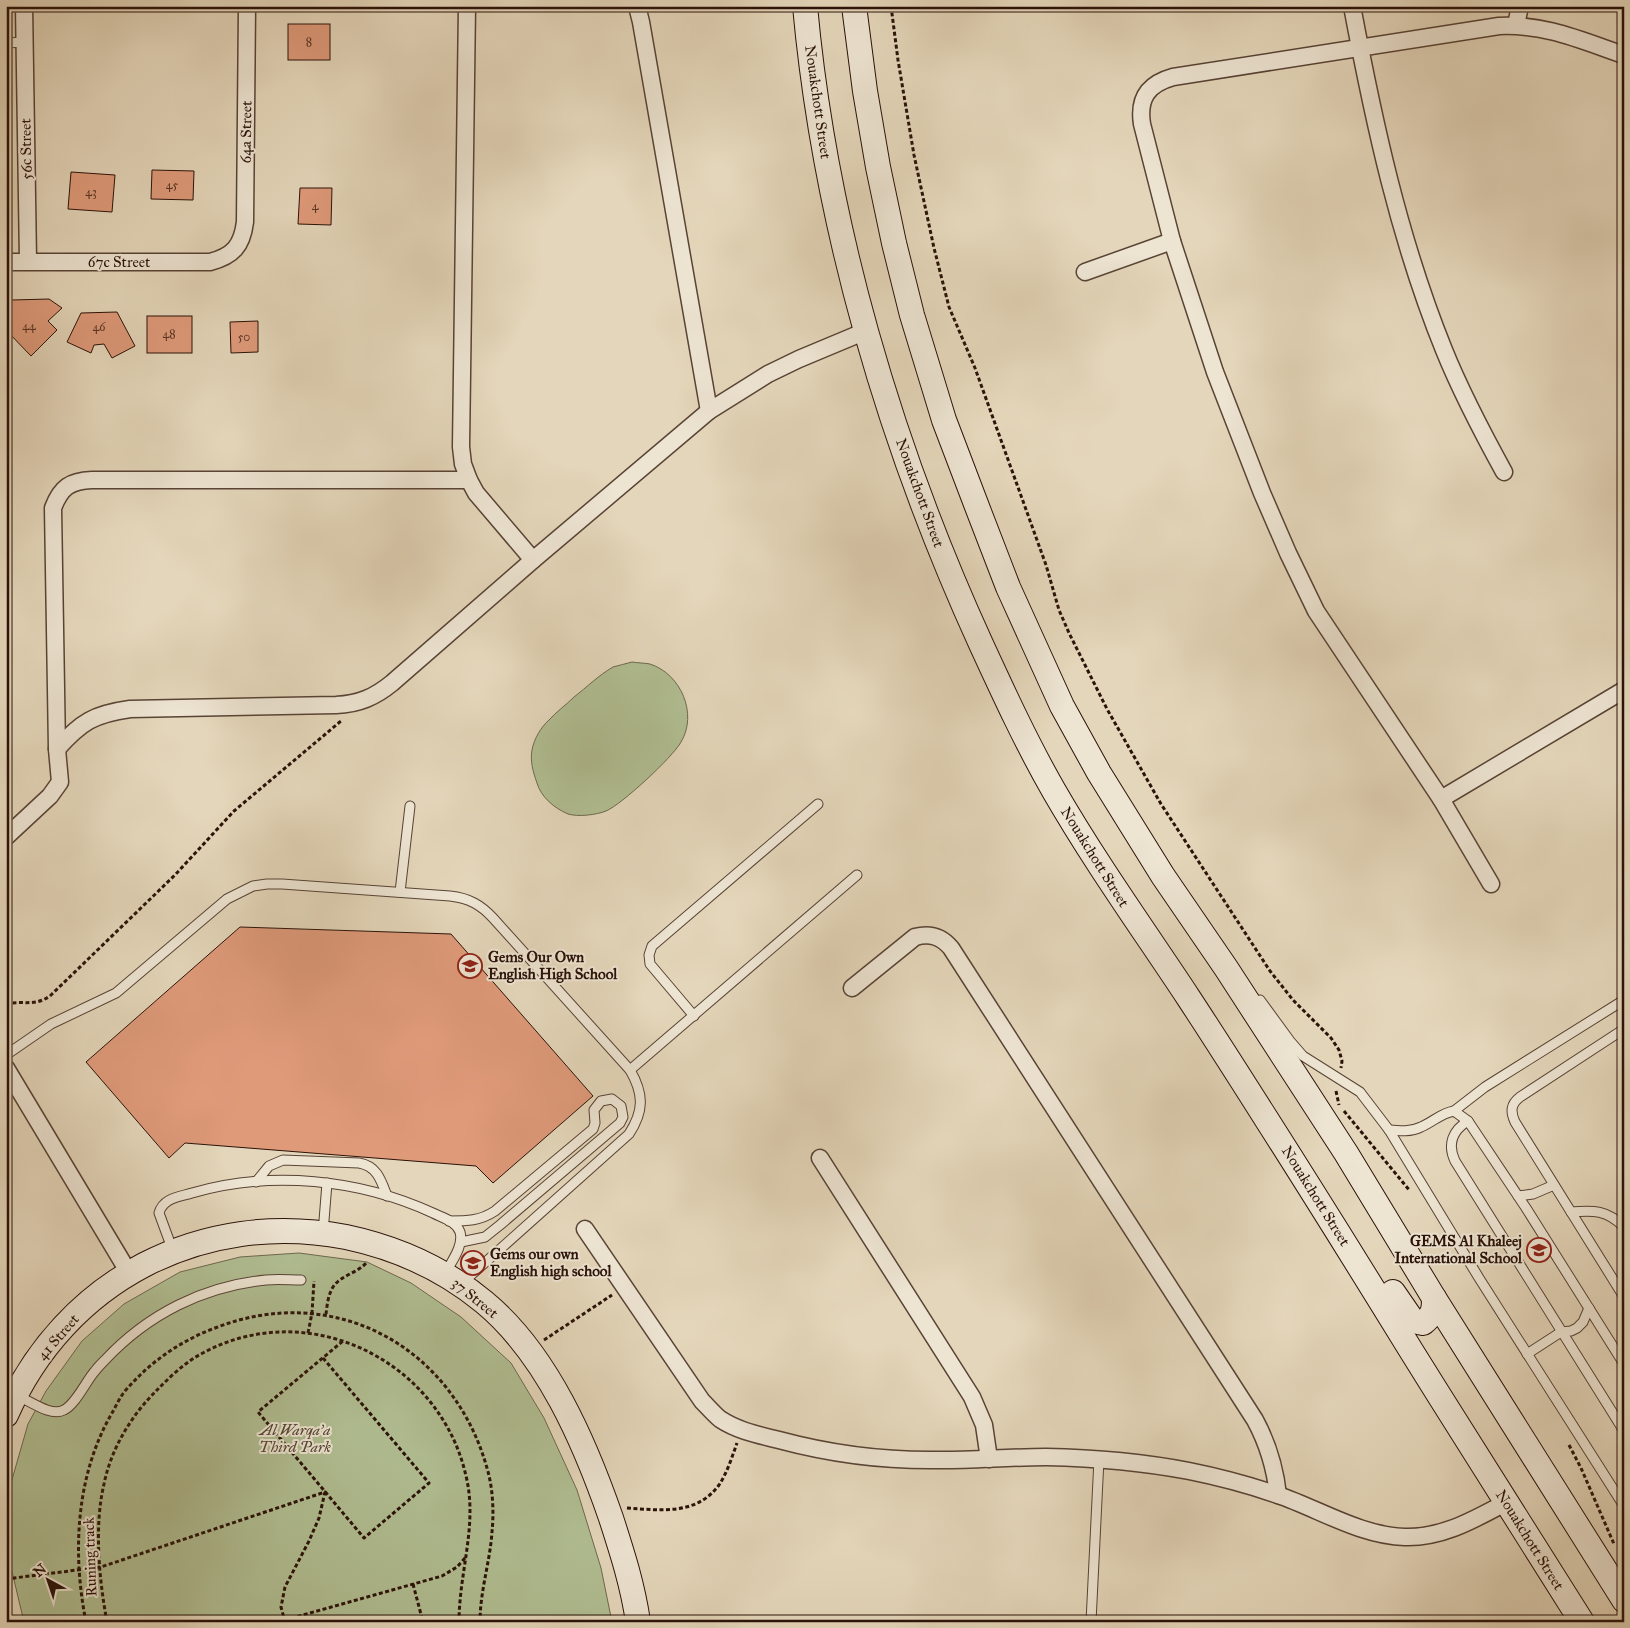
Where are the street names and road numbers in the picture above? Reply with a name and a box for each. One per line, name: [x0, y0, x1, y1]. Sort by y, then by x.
street label: Nouakchott Street: [801, 44, 835, 161]
street label: 64a Street: [236, 100, 256, 164]
street label: 56c Street: [16, 117, 36, 180]
street label: 67c Street: [88, 253, 151, 271]
street label: Nouakchott Street: [892, 436, 948, 551]
street label: Nouakchott Street: [1057, 804, 1133, 911]
street label: Nouakchott Street: [1278, 1143, 1354, 1250]
street label: 37 Street: [448, 1274, 502, 1323]
street label: 41 Street: [33, 1310, 83, 1364]
street label: Nouakchott Street: [1492, 1487, 1568, 1594]
street label: Runing track: [80, 1517, 100, 1597]

